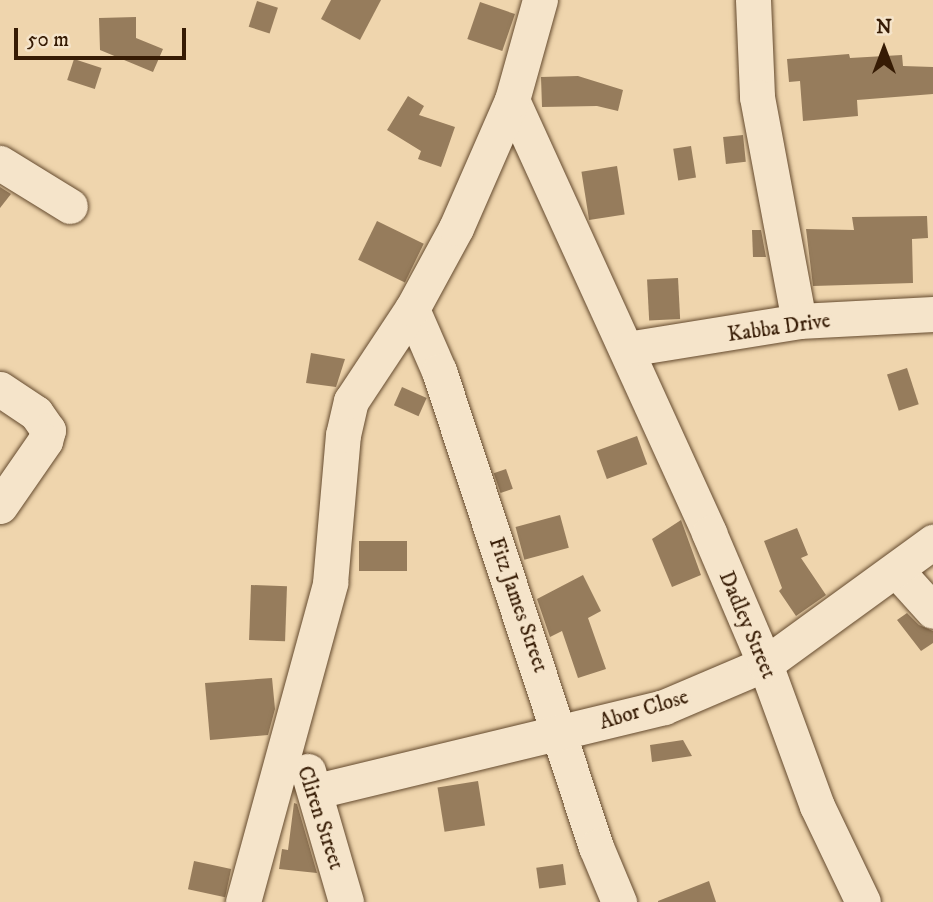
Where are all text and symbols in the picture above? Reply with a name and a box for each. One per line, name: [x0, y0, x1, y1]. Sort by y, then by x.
scale bar: [18, 14, 189, 58]
north arrow: [849, 14, 919, 84]
text: N: [876, 16, 892, 39]
text: 50 m: [27, 27, 69, 53]
street label: Kabba Drive: [726, 308, 832, 348]
street label: Fitz James Street: [483, 534, 553, 676]
street label: Dadley Street: [713, 568, 781, 682]
street label: Abor Close: [596, 685, 692, 735]
street label: Cliren Street: [291, 763, 349, 873]

